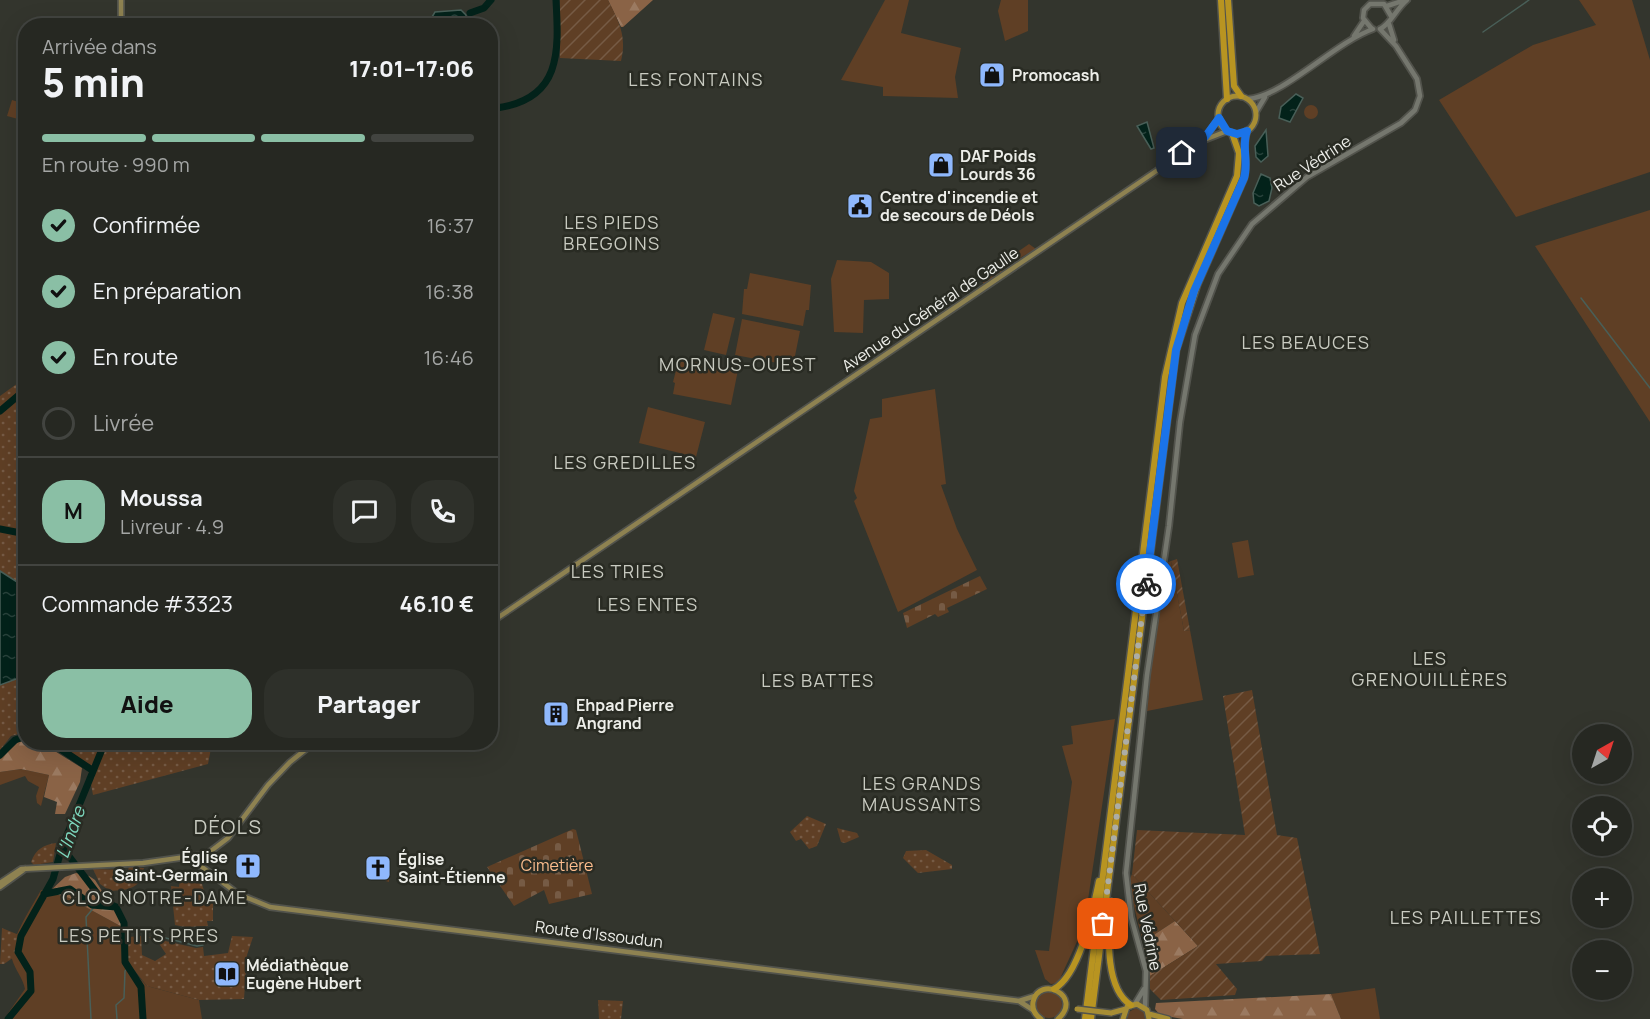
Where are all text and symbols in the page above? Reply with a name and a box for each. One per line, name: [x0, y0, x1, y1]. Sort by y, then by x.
text: Arrivée dans: [42, 33, 157, 60]
text: 17:01–17:06: [349, 54, 474, 84]
text: 5 min: [42, 55, 145, 109]
shop icon: Promocash: [977, 60, 1007, 90]
place label: Promocash: [1012, 64, 1099, 86]
district label: LES FONTAINS: [628, 67, 764, 91]
pin: [1156, 127, 1207, 178]
street label: Rue Védrine: [1269, 130, 1355, 196]
icon: home: [1165, 136, 1198, 169]
place label: DAF Poids Lourds 36: [960, 145, 1037, 185]
shop icon: DAF Poids Lourds 36: [926, 150, 956, 180]
text: En route · 990 m: [42, 151, 190, 178]
place label: Centre d'incendie et de secours de Déols: [880, 186, 1038, 226]
public building icon: Centre d'incendie et de secours de Déols: [845, 191, 875, 221]
icon: check: [42, 209, 75, 242]
text: Confirmée: [93, 210, 200, 240]
district label: LES PIEDS BREGOINS: [563, 210, 661, 255]
text: 16:37: [427, 212, 474, 239]
street label: Avenue du Général de Gaulle: [837, 241, 1023, 377]
icon: check: [42, 275, 75, 308]
text: En préparation: [93, 276, 241, 306]
text: 16:38: [425, 278, 474, 305]
district label: LES BEAUCES: [1242, 330, 1370, 354]
icon: check: [42, 341, 75, 374]
text: En route: [93, 342, 178, 372]
text: 16:46: [424, 344, 474, 371]
district label: MORNUS-OUEST: [659, 352, 817, 376]
text: Livrée: [93, 408, 154, 438]
district label: LES GREDILLES: [553, 450, 697, 474]
button: chat: [333, 480, 396, 543]
button: phone: [411, 480, 474, 543]
text: Moussa: [120, 483, 203, 513]
text: M: [64, 496, 83, 526]
text: Livreur · 4.9: [120, 513, 224, 540]
courier: [1116, 554, 1176, 614]
district label: LES TRIES: [571, 559, 665, 583]
icon: bike: [1130, 568, 1163, 601]
text: Commande #3323: [42, 589, 233, 619]
text: 46.10 €: [399, 589, 474, 619]
district label: LES ENTES: [597, 592, 699, 616]
district label: LES GRENOUILLÈRES: [1352, 646, 1508, 691]
district label: LES BATTES: [761, 668, 875, 692]
button: Aide: [42, 669, 252, 738]
button: Partager: [264, 669, 474, 738]
place label: Ehpad Pierre Angrand: [576, 694, 674, 734]
building icon: Ehpad Pierre Angrand: [541, 699, 571, 729]
north arrow: [1572, 724, 1632, 784]
map controls: [1572, 724, 1632, 1000]
district label: LES GRANDS MAUSSANTS: [862, 771, 982, 816]
button: locate: [1572, 796, 1632, 856]
water label: L'Indre: [50, 802, 91, 861]
district label: DÉOLS: [194, 813, 262, 840]
place label: Église Saint-Germain: [114, 846, 228, 886]
place label: Église Saint-Étienne: [398, 848, 506, 888]
church icon: Église Saint-Germain: [233, 851, 263, 881]
church icon: Église Saint-Étienne: [363, 853, 393, 883]
park label: Cimetière: [521, 854, 593, 876]
button: +: [1572, 868, 1632, 928]
street label: Rue Védrine: [1129, 882, 1167, 972]
district label: CLOS NOTRE-DAME: [62, 885, 248, 909]
pin: [1077, 898, 1128, 949]
district label: LES PAILLETTES: [1390, 905, 1542, 929]
icon: bag: [1086, 907, 1119, 940]
street label: Route d'Issoudun: [534, 915, 664, 953]
district label: LES PETITS PRES: [59, 923, 219, 947]
button: −: [1572, 940, 1632, 1000]
place label: Médiathèque Eugène Hubert: [246, 954, 362, 994]
library icon: Médiathèque Eugène Hubert: [212, 959, 242, 989]

